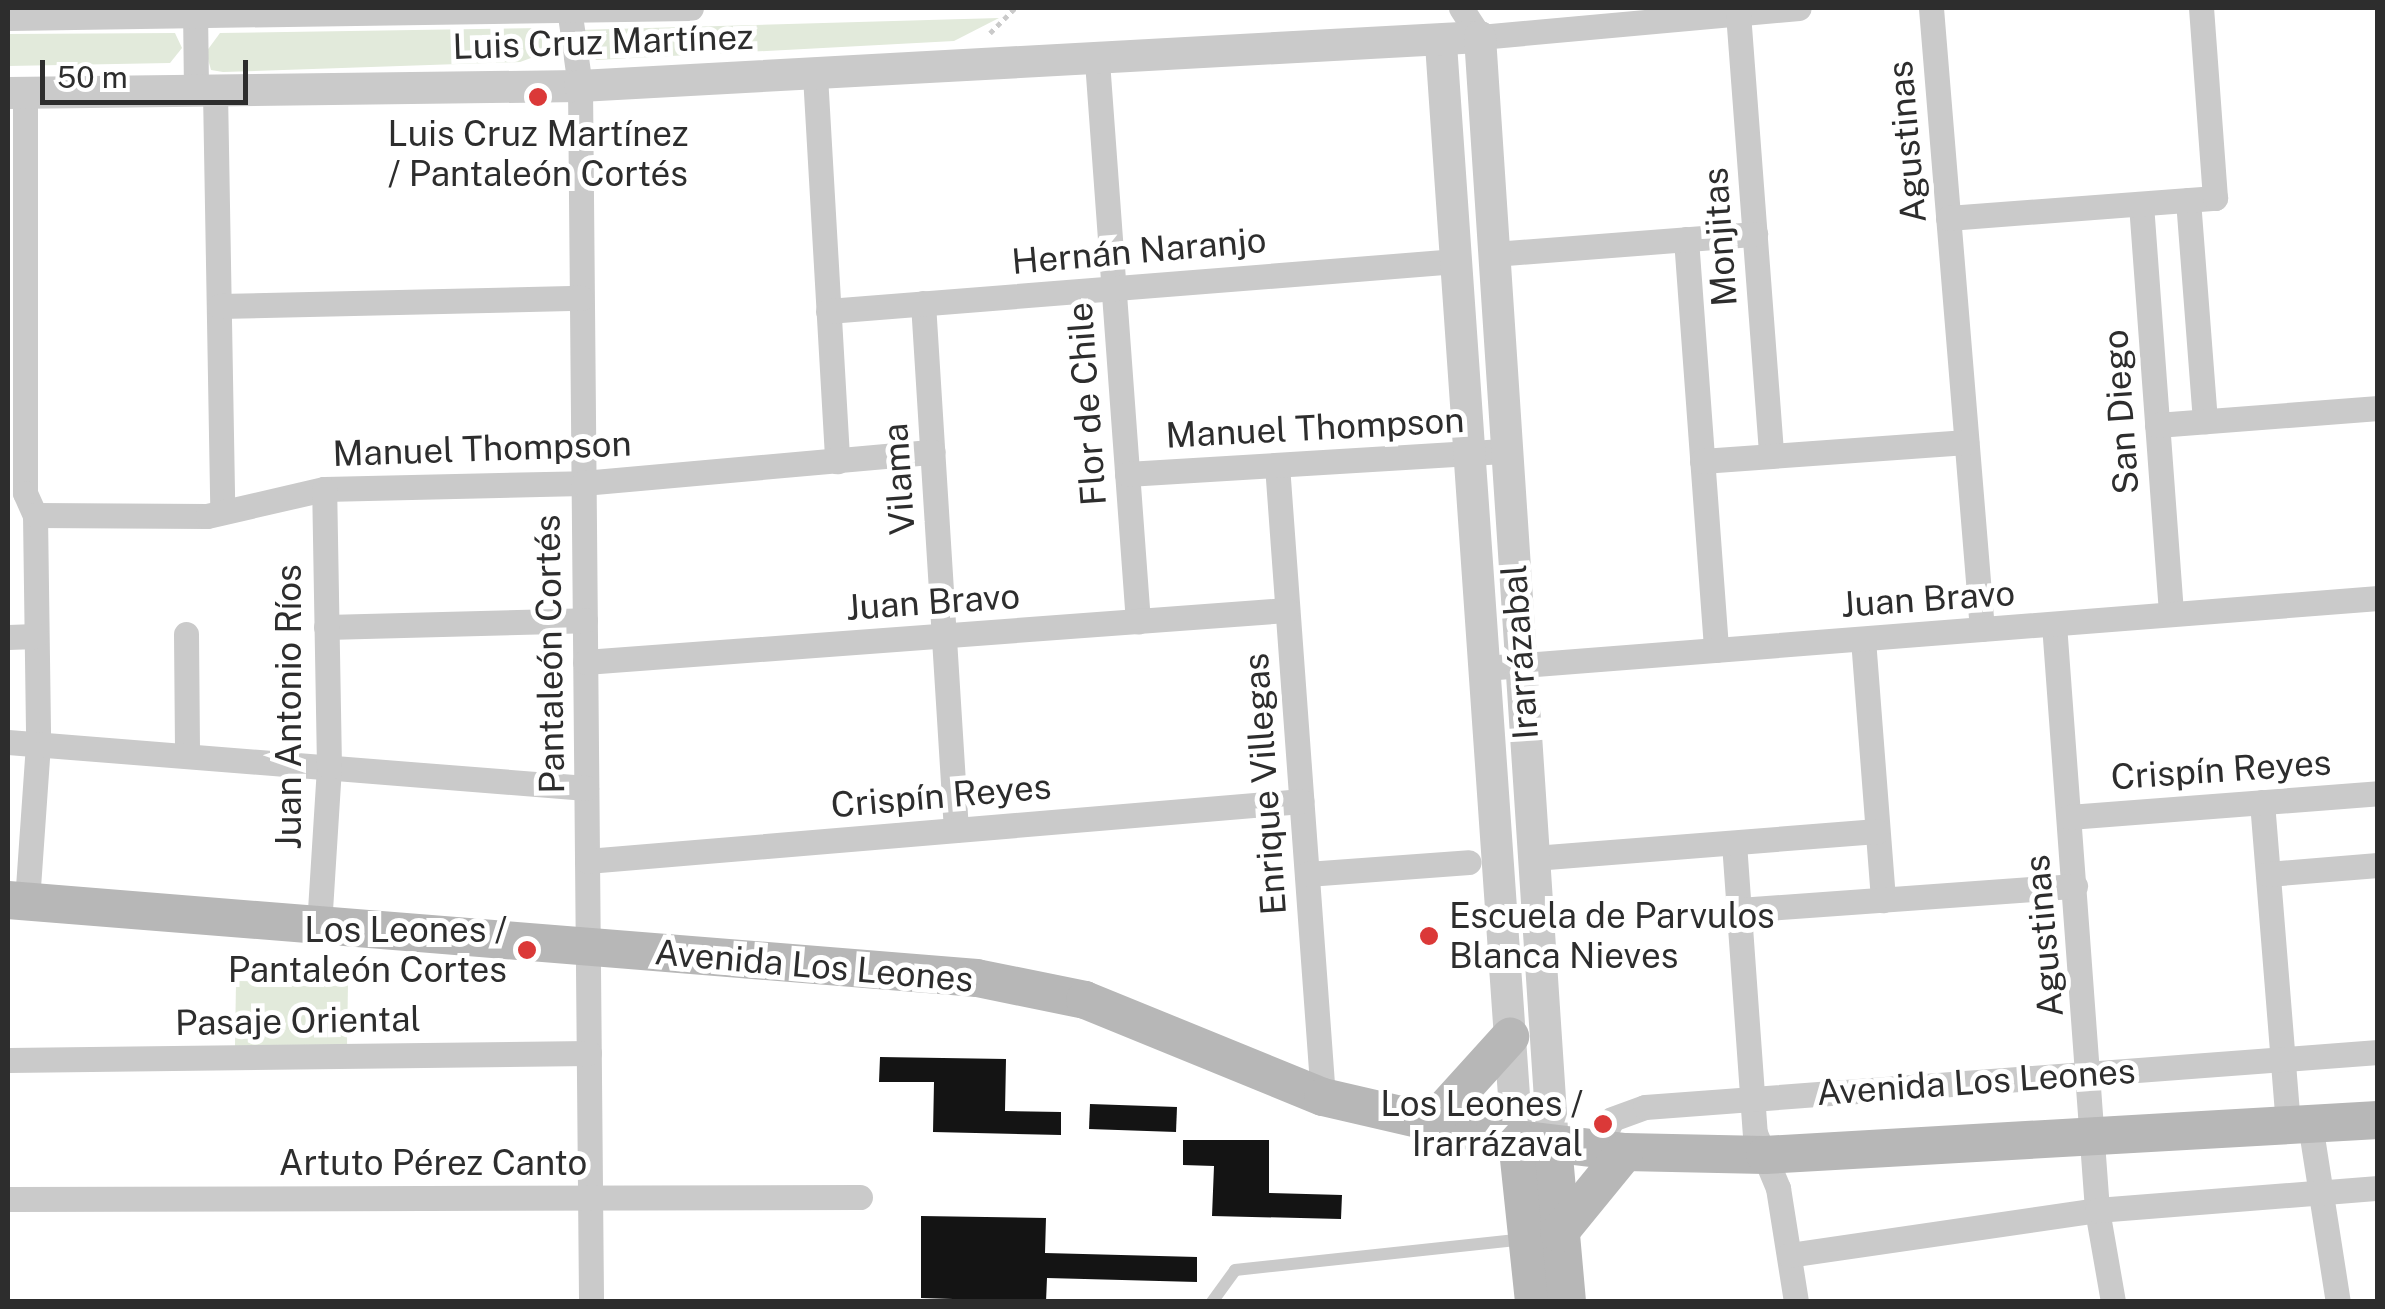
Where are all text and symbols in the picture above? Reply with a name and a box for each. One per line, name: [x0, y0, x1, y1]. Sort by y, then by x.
street label: Luis Cruz Martínez: [452, 16, 754, 68]
scale bar: [45, 40, 252, 102]
text: 50 m: [57, 59, 128, 95]
street label: Agustinas: [1879, 59, 1935, 225]
marker: Luis Cruz Martínez / Pantaleón Cortés: [527, 86, 549, 108]
place label: Luis Cruz Martínez / Pantaleón Cortés: [387, 113, 689, 195]
street label: Monjitas: [1694, 166, 1746, 308]
street label: Hernán Naranjo: [1010, 219, 1268, 283]
street label: Flor de Chile: [1059, 301, 1115, 507]
street label: San Diego: [2094, 328, 2148, 496]
street label: Manuel Thompson: [1165, 399, 1465, 457]
street label: Vilama: [874, 422, 924, 536]
street label: Manuel Thompson: [332, 423, 632, 475]
street label: Pantaleón Cortés: [527, 514, 573, 794]
street label: Irarrázabal: [1493, 563, 1547, 741]
street label: Juan Antonio Ríos: [268, 564, 310, 850]
street label: Juan Bravo: [1840, 572, 2016, 626]
street label: Juan Bravo: [845, 575, 1021, 629]
street label: Enrique Villegas: [1235, 651, 1295, 917]
street label: Crispín Reyes: [2109, 741, 2333, 799]
street label: Crispín Reyes: [829, 765, 1053, 827]
street label: Agustinas: [2016, 853, 2072, 1019]
place label: Escuela de Parvulos Blanca Nieves: [1449, 895, 1775, 977]
place label: Los Leones / Pantaleón Cortes: [228, 909, 507, 991]
marker: Escuela de Parvulos Blanca Nieves: [1418, 925, 1440, 947]
street label: Avenida Los Leones: [653, 931, 975, 1001]
marker: Los Leones / Pantaleón Cortes: [516, 939, 538, 961]
street label: Pasaje Oriental: [175, 998, 421, 1044]
street label: Avenida Los Leones: [1815, 1050, 2137, 1114]
place label: Los Leones / Irarrázaval: [1380, 1083, 1583, 1165]
marker: Los Leones / Irarrázaval: [1592, 1113, 1614, 1135]
street label: Artuto Pérez Canto: [279, 1142, 587, 1184]

